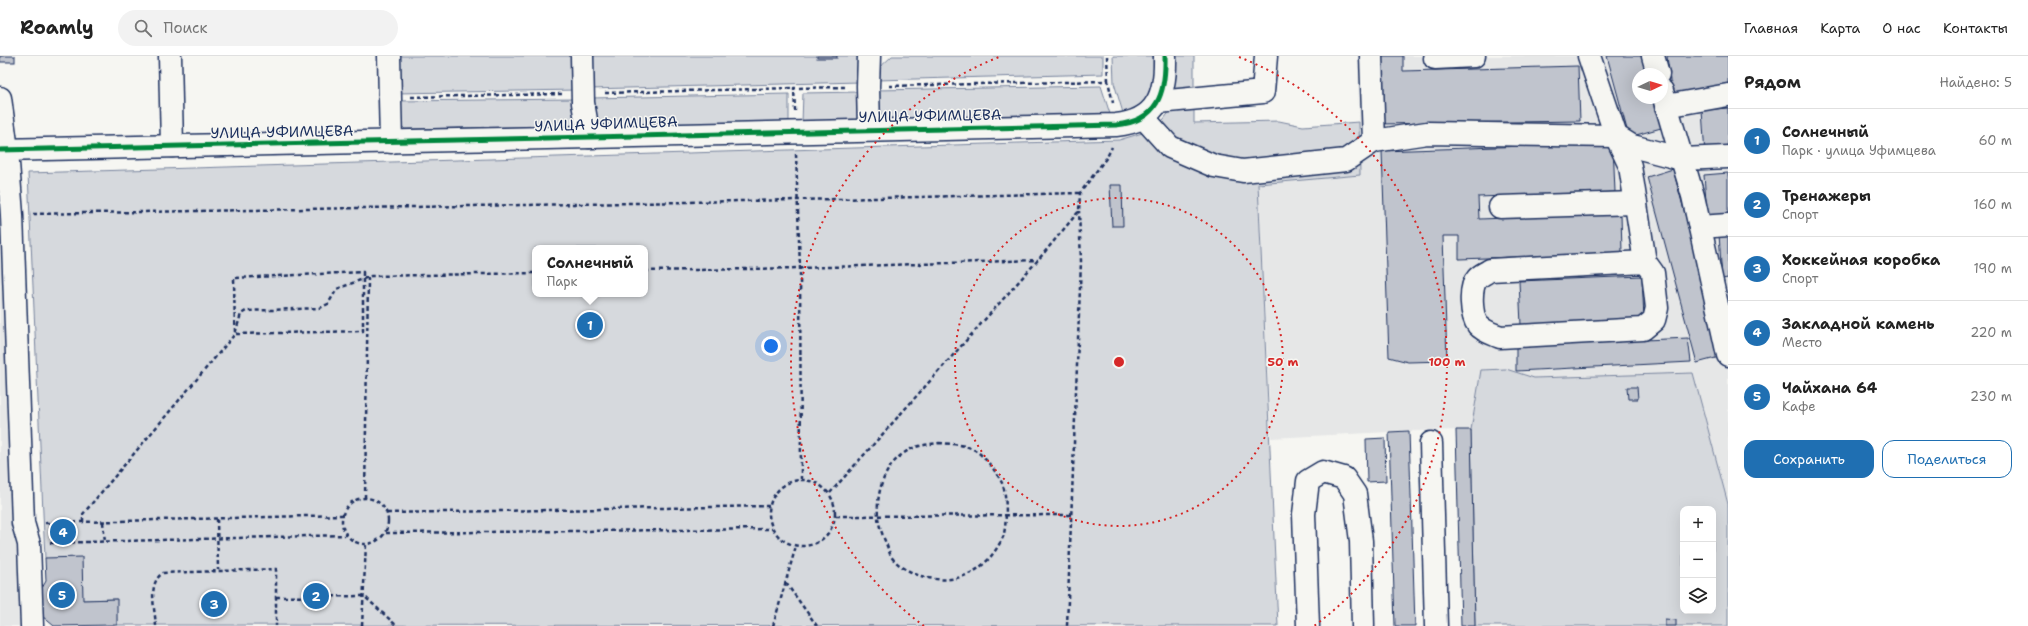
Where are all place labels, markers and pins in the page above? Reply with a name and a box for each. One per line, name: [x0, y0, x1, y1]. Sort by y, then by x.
pin: 1: [577, 310, 603, 340]
centre of rings: [1112, 355, 1126, 369]
pin: 4: [50, 517, 76, 547]
pin: 5: [49, 580, 75, 610]
pin: 2: [303, 581, 329, 611]
pin: 3: [201, 589, 227, 619]

